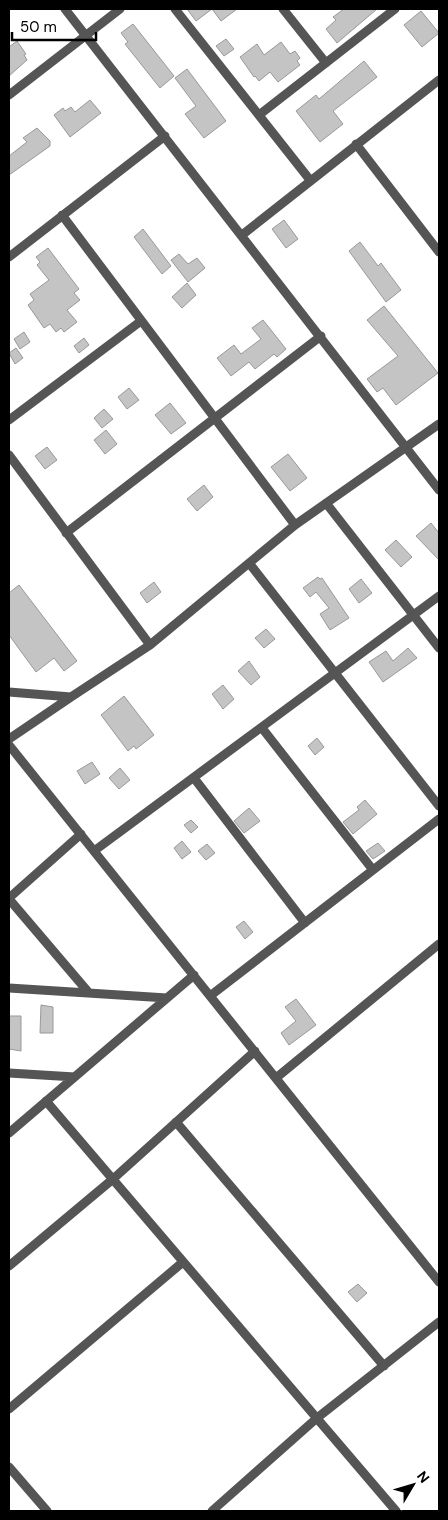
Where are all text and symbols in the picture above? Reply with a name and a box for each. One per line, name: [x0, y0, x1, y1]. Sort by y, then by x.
scale bar: [12, 10, 96, 42]
text: 50 m: [20, 17, 57, 37]
north arrow: [388, 1460, 438, 1510]
text: N: [413, 1467, 433, 1487]

